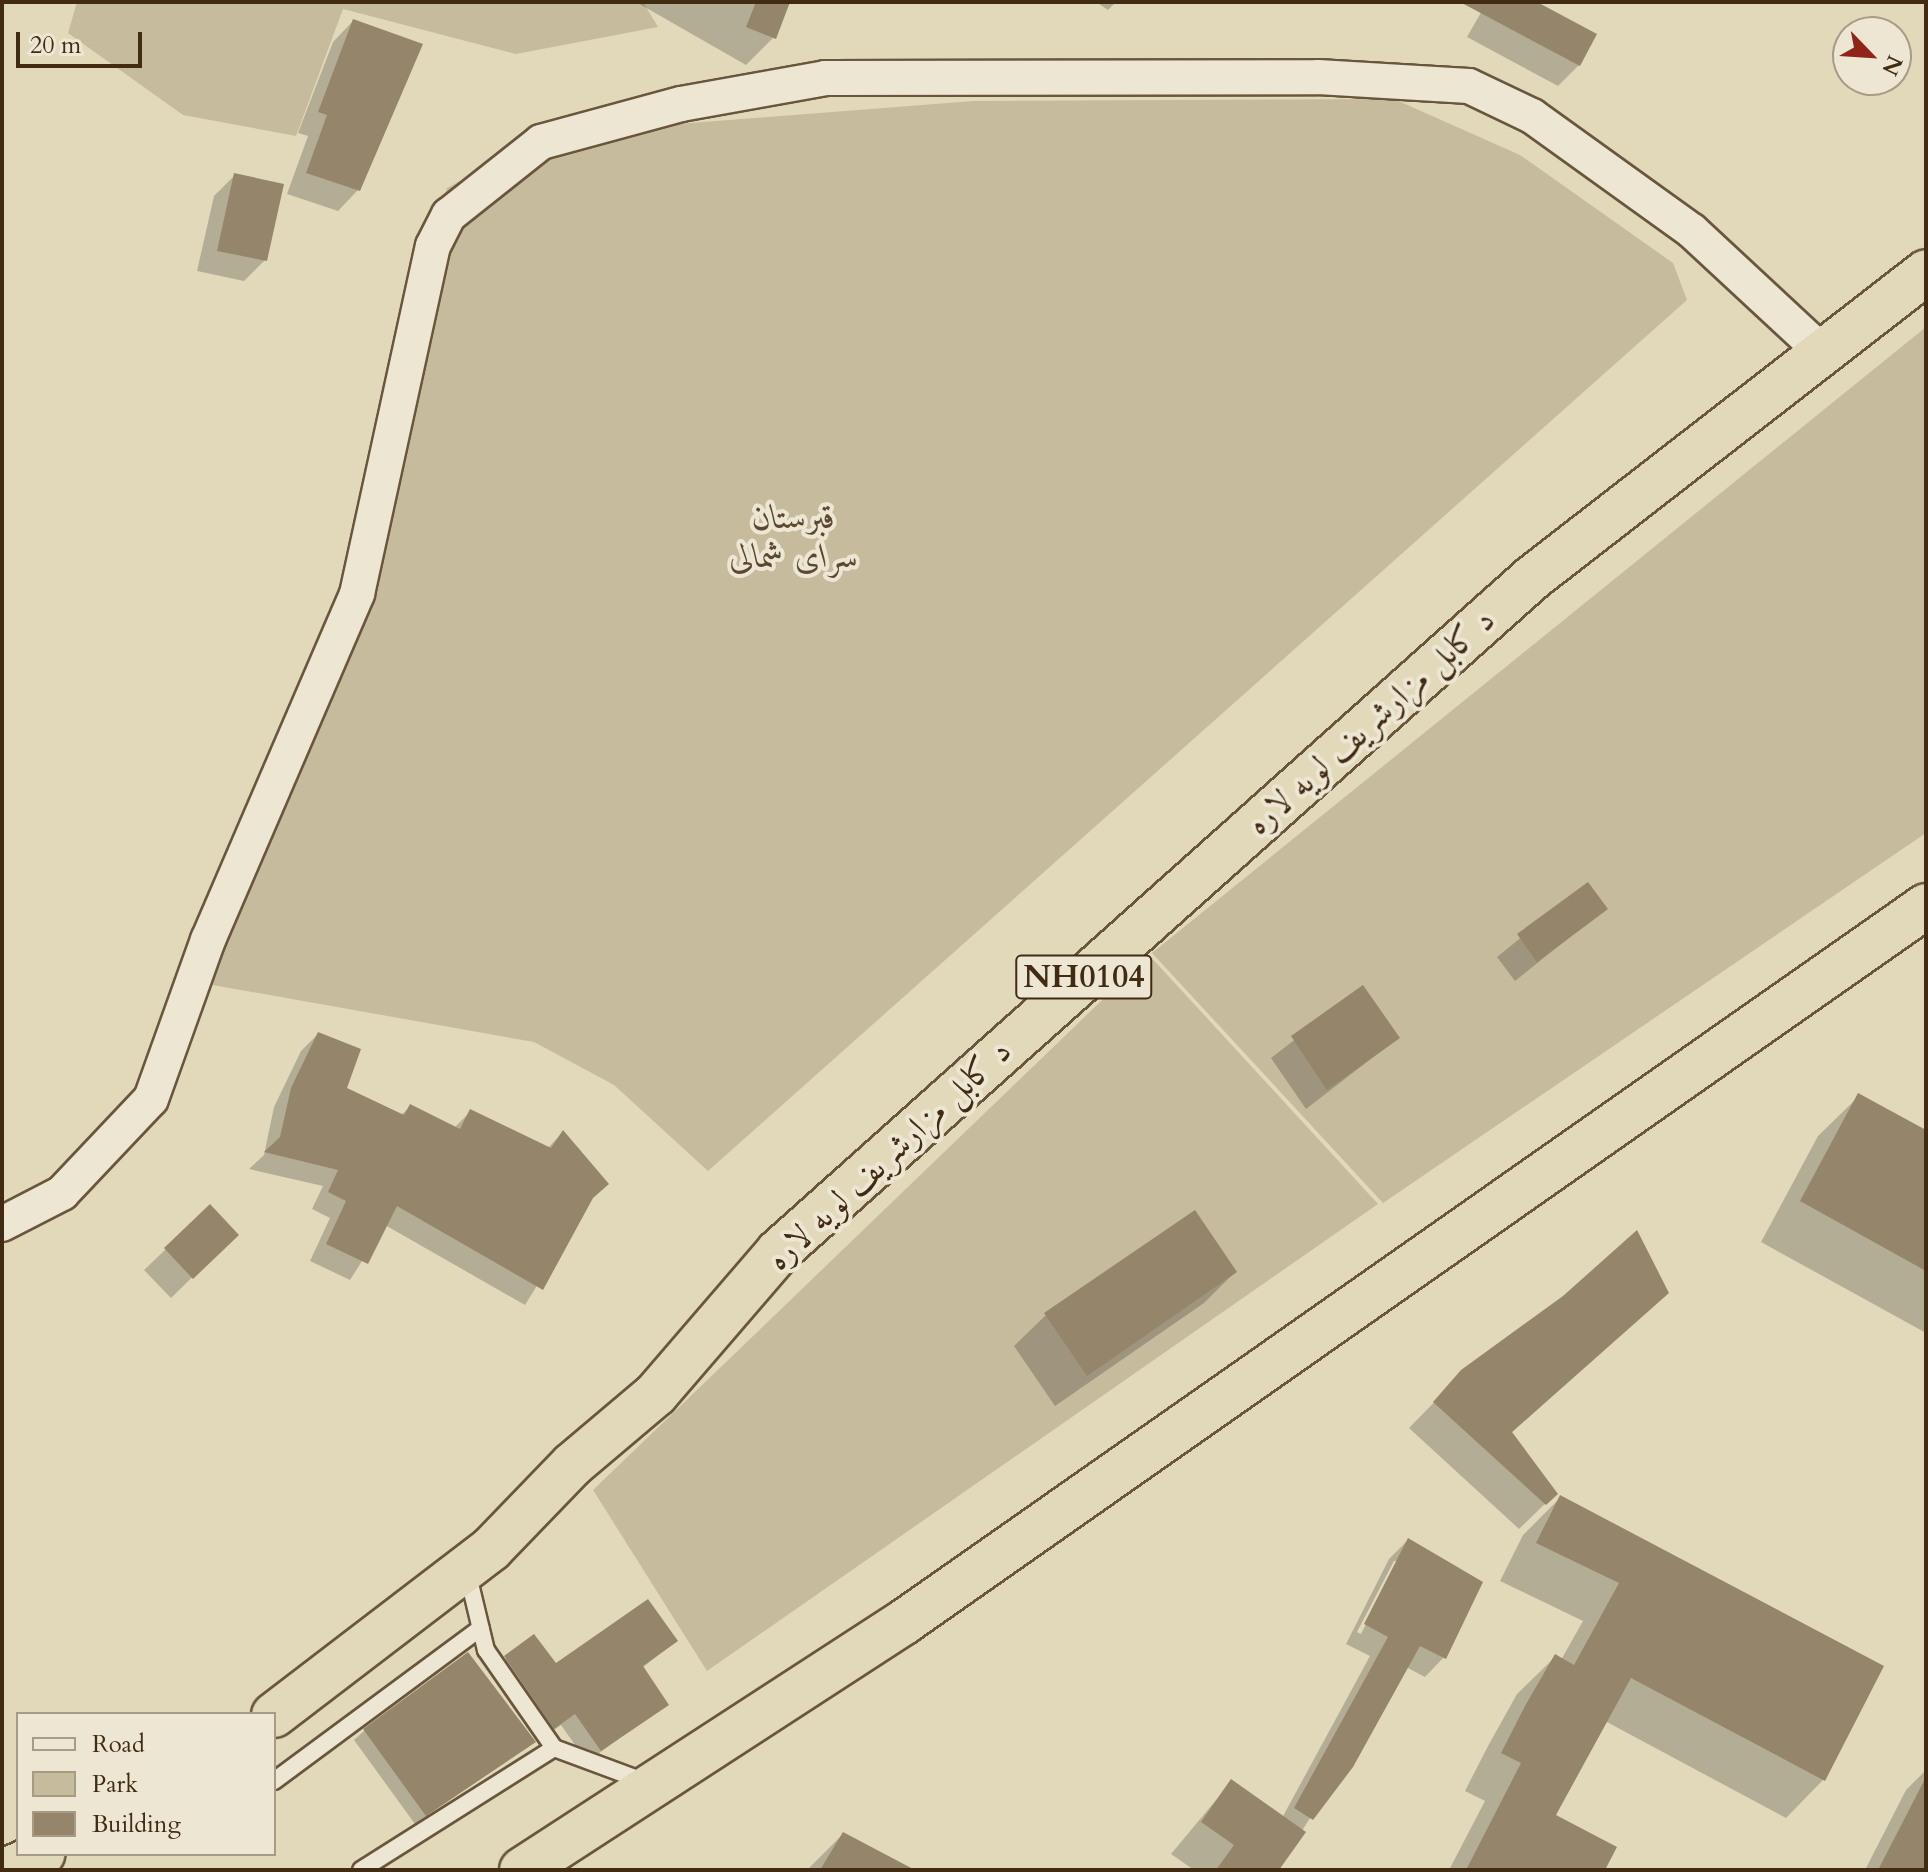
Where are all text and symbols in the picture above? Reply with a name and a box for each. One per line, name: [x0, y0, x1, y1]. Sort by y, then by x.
scale bar: [20, 16, 146, 66]
north arrow: [1832, 16, 1912, 96]
text: 20 m: [30, 29, 81, 62]
text: N: [1874, 50, 1910, 80]
park label: قبرستان سرای شمالی: [729, 497, 859, 576]
street label: د کابل مزارشریف لویه لاره: [1239, 600, 1503, 844]
road number: NH0104: [1014, 949, 1154, 1005]
street label: د کابل مزارشریف لویه لاره: [758, 1031, 1020, 1279]
legend: [16, 1712, 276, 1856]
text: Road: [92, 1728, 145, 1761]
text: Park: [92, 1768, 138, 1801]
text: Building: [92, 1808, 181, 1841]

